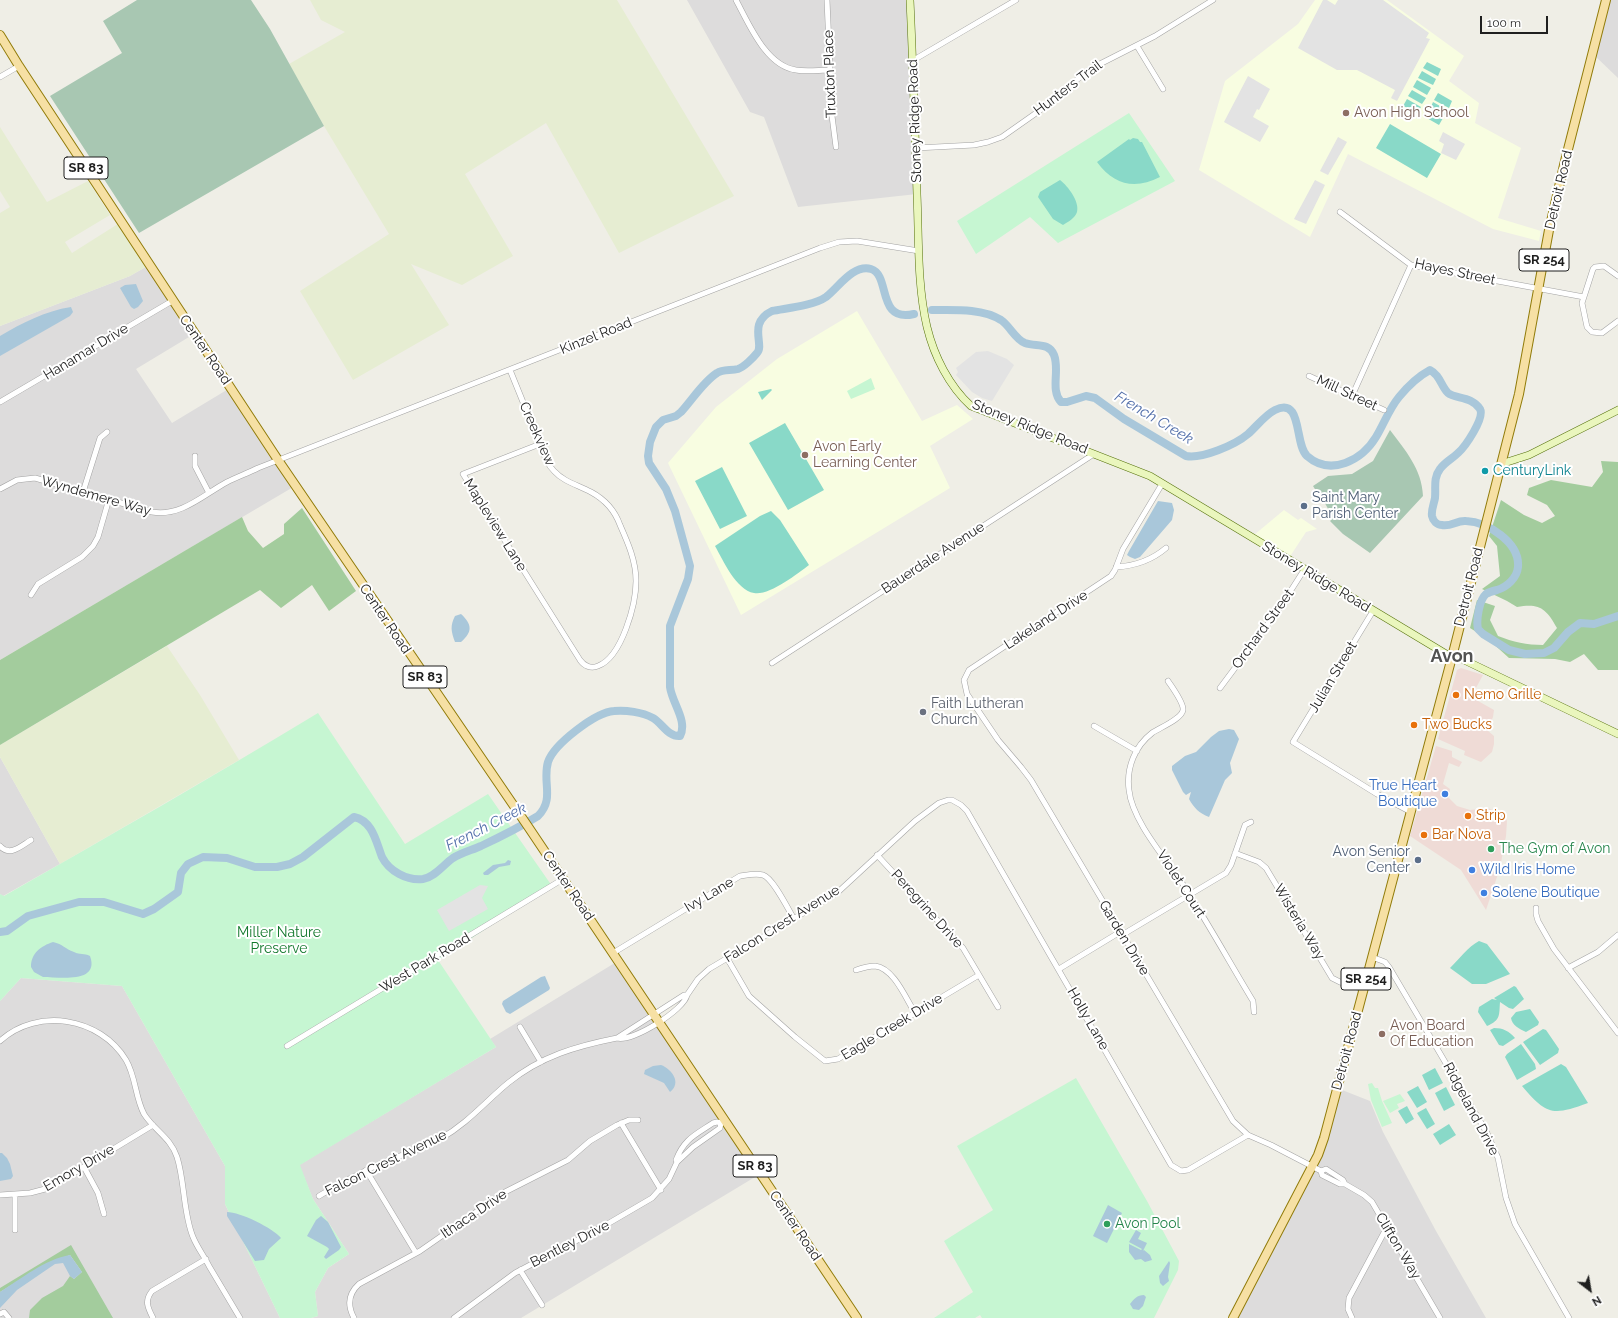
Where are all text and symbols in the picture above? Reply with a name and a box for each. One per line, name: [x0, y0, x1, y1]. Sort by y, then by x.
scale bar: [1482, 8, 1550, 34]
text: 100 m: [1487, 16, 1521, 30]
street label: Truxton Place: [820, 30, 840, 118]
street label: Hunters Trail: [1030, 57, 1106, 119]
street label: Stoney Ridge Road: [904, 59, 926, 183]
place label: Avon High School: [1354, 105, 1469, 121]
marker: Avon High School: [1341, 108, 1351, 118]
street label: Detroit Road: [1542, 149, 1576, 231]
road number: SR 83: [64, 157, 108, 179]
road number: SR 254: [1519, 249, 1569, 271]
street label: Hayes Street: [1413, 255, 1497, 289]
street label: Center Road: [175, 312, 235, 388]
street label: Kinzel Road: [558, 314, 634, 358]
street label: Hanamar Drive: [41, 320, 131, 384]
street label: Mill Street: [1314, 372, 1380, 414]
water label: French Creek: [1112, 388, 1196, 448]
street label: Stoney Ridge Road: [970, 396, 1090, 458]
street label: Creekview: [515, 399, 559, 469]
place label: Avon Early Learning Center: [813, 439, 917, 472]
marker: Avon Early Learning Center: [800, 450, 810, 460]
place label: CenturyLink: [1493, 463, 1571, 479]
marker: CenturyLink: [1480, 466, 1490, 476]
street label: Wyndemere Way: [39, 472, 153, 520]
street label: Mapleview Lane: [460, 476, 530, 574]
place label: Saint Mary Parish Center: [1312, 490, 1398, 522]
marker: Saint Mary Parish Center: [1299, 501, 1309, 511]
street label: Bauerdale Avenue: [878, 518, 988, 598]
street label: Stoney Ridge Road: [1259, 538, 1373, 616]
street label: Detroit Road: [1451, 546, 1487, 628]
street label: Center Road: [355, 581, 415, 657]
street label: Orchard Street: [1228, 586, 1298, 672]
street label: Lakeland Drive: [1001, 587, 1091, 653]
street label: Julian Street: [1305, 638, 1361, 716]
district label: Avon: [1431, 646, 1473, 668]
road number: SR 83: [403, 666, 447, 688]
place label: Nemo Grille: [1464, 687, 1541, 703]
marker: Nemo Grille: [1451, 690, 1461, 700]
place label: Faith Lutheran Church: [931, 696, 1024, 728]
marker: Faith Lutheran Church: [918, 707, 928, 717]
place label: Two Bucks: [1422, 717, 1492, 733]
marker: Two Bucks: [1409, 720, 1419, 730]
place label: True Heart Boutique: [1369, 778, 1437, 810]
marker: True Heart Boutique: [1440, 789, 1450, 799]
water label: French Creek: [443, 799, 529, 855]
place label: Strip: [1476, 808, 1506, 824]
marker: Strip: [1463, 811, 1473, 821]
place label: Bar Nova: [1432, 827, 1491, 843]
marker: Bar Nova: [1419, 830, 1429, 840]
place label: The Gym of Avon: [1499, 841, 1611, 857]
place label: Avon Senior Center: [1333, 844, 1410, 876]
marker: The Gym of Avon: [1486, 844, 1496, 854]
street label: Violet Court: [1153, 847, 1209, 921]
street label: Center Road: [538, 848, 598, 924]
marker: Avon Senior Center: [1413, 855, 1423, 865]
place label: Wild Iris Home: [1480, 862, 1575, 878]
marker: Wild Iris Home: [1467, 865, 1477, 875]
street label: Peregrine Drive: [887, 866, 967, 952]
street label: Ivy Lane: [681, 874, 737, 916]
street label: Wisteria Way: [1270, 881, 1328, 963]
street label: Falcon Crest Avenue: [721, 882, 843, 966]
place label: Solene Boutique: [1492, 885, 1600, 901]
marker: Solene Boutique: [1479, 888, 1489, 898]
street label: Garden Drive: [1095, 897, 1153, 979]
park label: Miller Nature Preserve: [237, 925, 321, 958]
street label: West Park Road: [377, 929, 473, 997]
road number: SR 254: [1341, 968, 1391, 990]
street label: Holly Lane: [1063, 985, 1113, 1053]
street label: Eagle Creek Drive: [838, 990, 946, 1064]
street label: Detroit Road: [1328, 1010, 1366, 1092]
place label: Avon Board Of Education: [1390, 1018, 1474, 1050]
marker: Avon Board Of Education: [1377, 1029, 1387, 1039]
street label: Ridgeland Drive: [1439, 1060, 1503, 1158]
street label: Falcon Crest Avenue: [322, 1126, 450, 1200]
street label: Emory Drive: [41, 1141, 117, 1195]
road number: SR 83: [733, 1155, 777, 1177]
street label: Ithaca Drive: [438, 1186, 510, 1242]
street label: Center Road: [765, 1188, 825, 1264]
street label: Clifton Way: [1372, 1210, 1424, 1282]
place label: Avon Pool: [1115, 1216, 1180, 1232]
street label: Bentley Drive: [528, 1217, 612, 1271]
marker: Avon Pool: [1102, 1219, 1112, 1229]
north arrow: [1570, 1270, 1610, 1310]
text: N: [1589, 1293, 1603, 1308]

